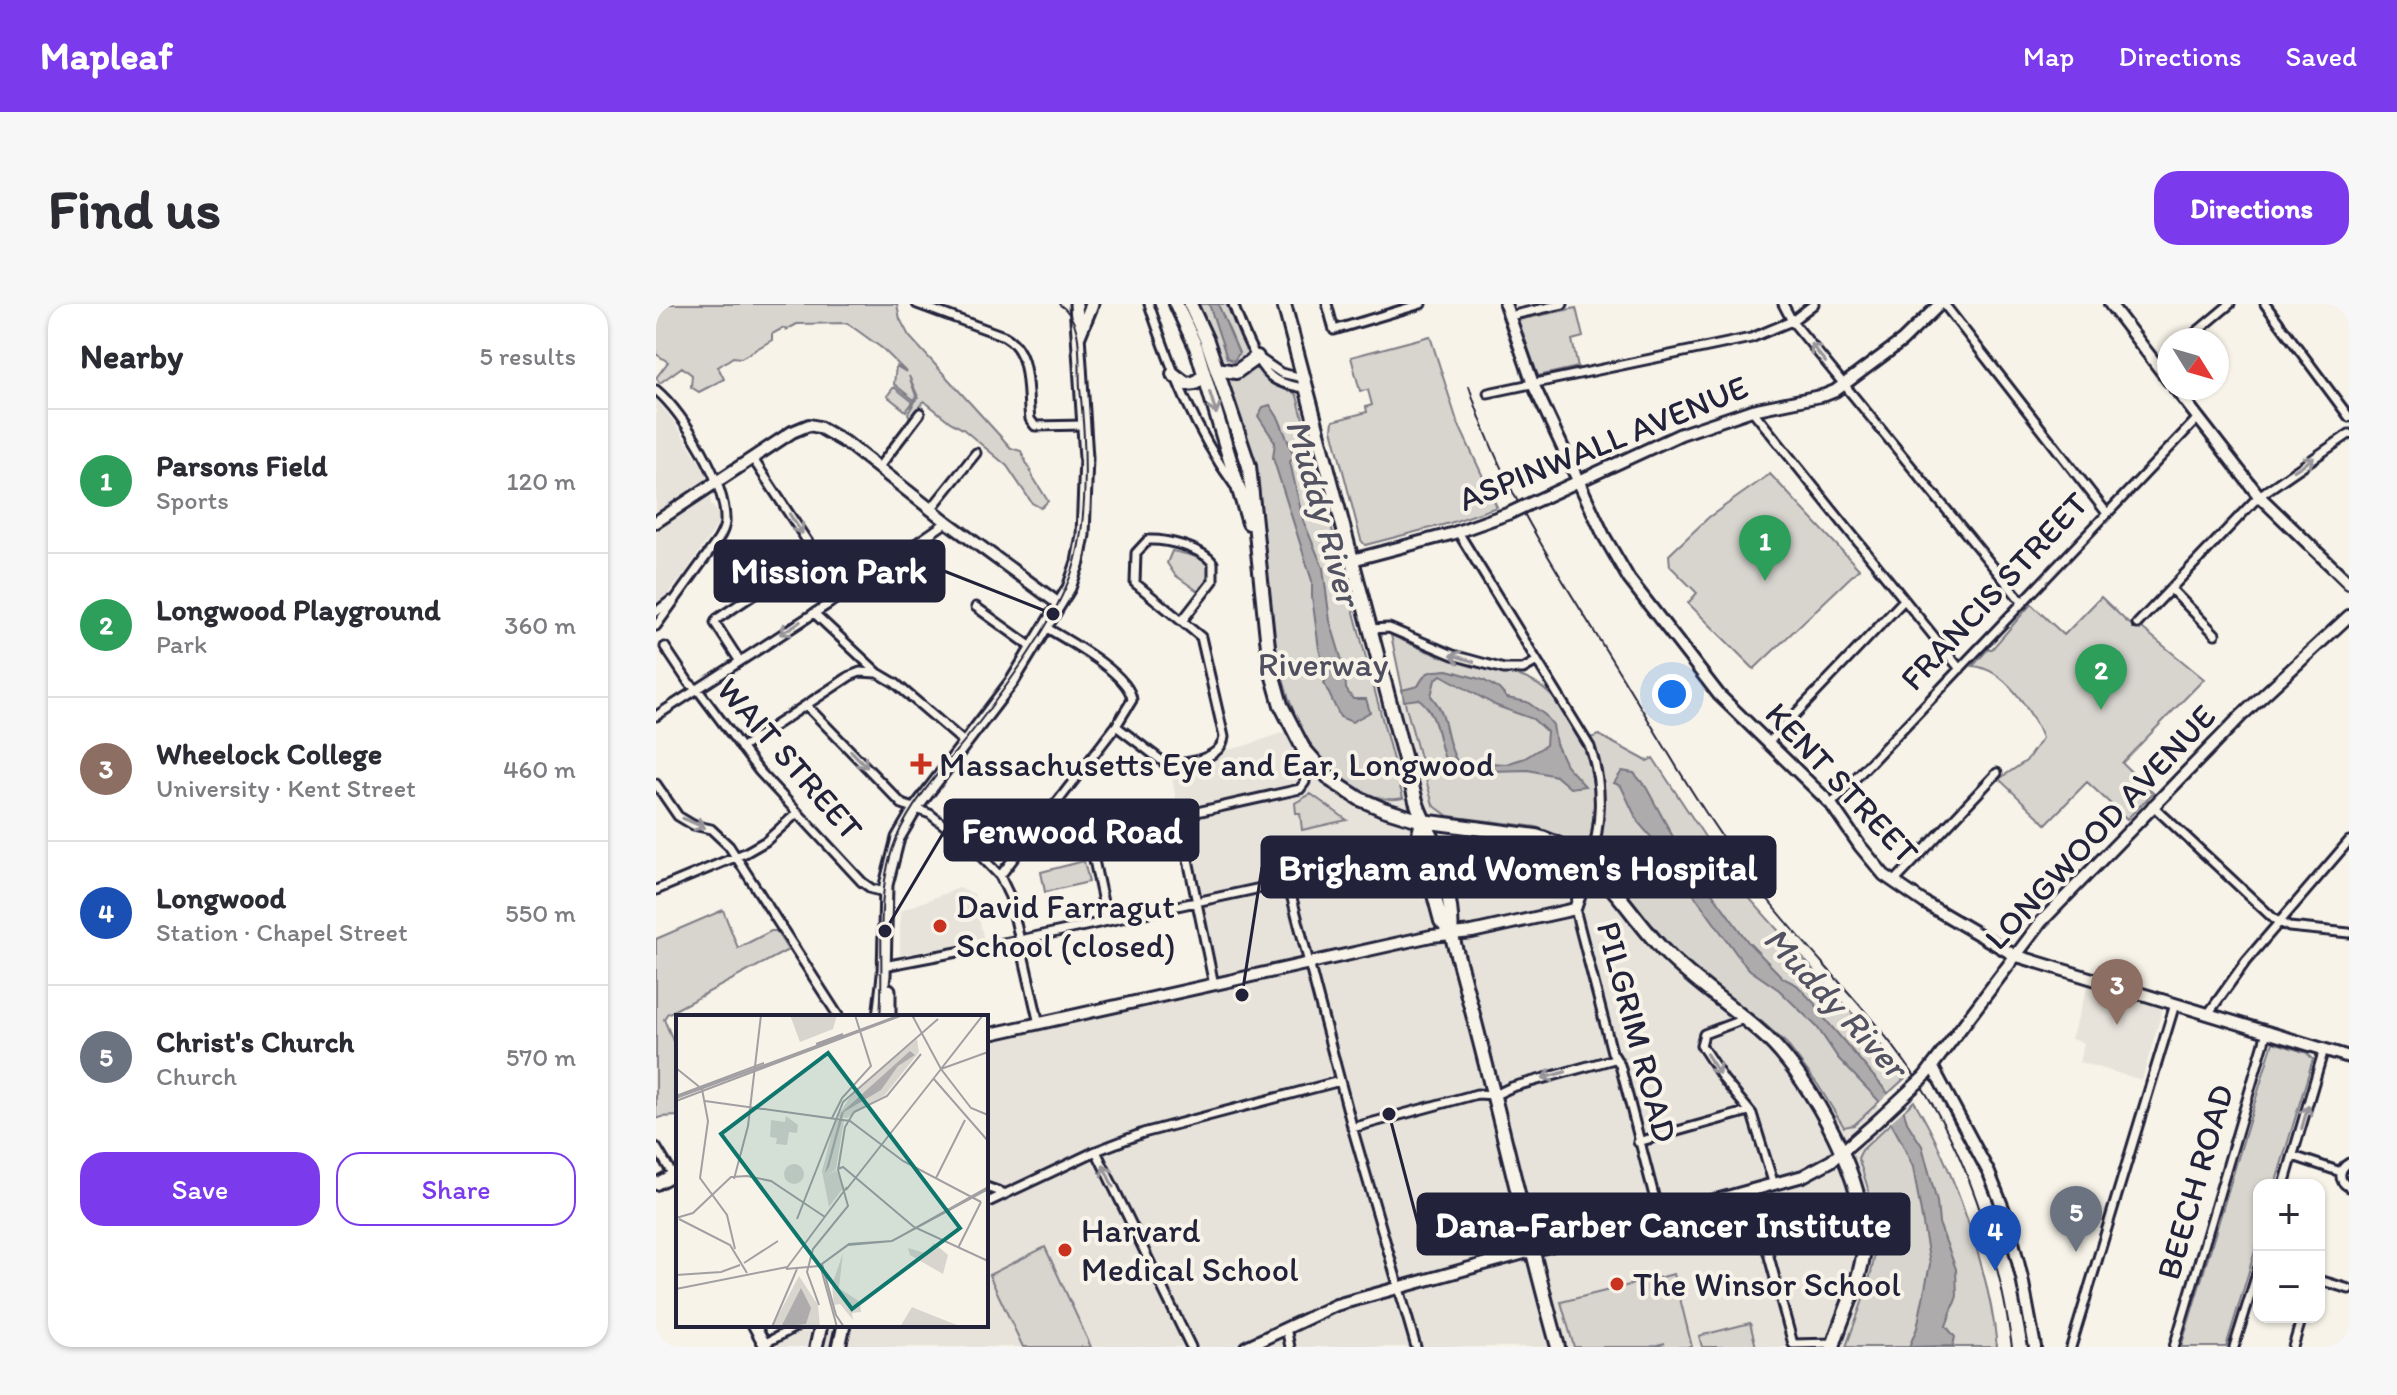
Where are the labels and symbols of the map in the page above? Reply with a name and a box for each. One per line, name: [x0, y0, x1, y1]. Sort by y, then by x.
north arrow: [2157, 328, 2229, 400]
one-way arrow: [1810, 343, 1827, 364]
street label: ASPINWALL AVENUE: [1452, 366, 1754, 520]
one-way arrow: [1207, 390, 1221, 415]
water label: Muddy River: [1277, 414, 1372, 613]
one-way arrow: [2292, 456, 2314, 473]
street label: FRANCIS STREET: [1891, 483, 2097, 699]
one-way arrow: [788, 512, 804, 535]
pin: 1: [1739, 515, 1791, 581]
callout: Mission Park: [715, 541, 944, 601]
text: Mission Park: [731, 549, 927, 592]
one-way arrow: [779, 621, 802, 637]
park label: Riverway: [1258, 644, 1388, 685]
pin: 2: [2075, 644, 2127, 710]
one-way arrow: [1450, 650, 1476, 665]
street label: WAIT STREET: [708, 669, 872, 849]
your location: [1652, 674, 1692, 714]
street label: KENT STREET: [1757, 694, 1927, 872]
street label: LONGWOOD AVENUE: [1976, 696, 2224, 958]
place label: Massachusetts Eye and Ear, Longwood: [939, 744, 1494, 785]
one-way arrow: [850, 749, 869, 769]
marker: Massachusetts Eye and Ear, Longwood: [910, 753, 932, 775]
callout: Fenwood Road: [945, 800, 1198, 860]
text: Fenwood Road: [961, 809, 1183, 852]
one-way arrow: [681, 817, 706, 831]
callout: Brigham and Women's Hospital: [1262, 837, 1775, 897]
text: Brigham and Women's Hospital: [1278, 846, 1758, 889]
place label: David Farragut School (closed): [956, 886, 1176, 966]
marker: David Farragut School (closed): [931, 917, 949, 935]
street label: PILGRIM ROAD: [1588, 917, 1686, 1147]
water label: Muddy River: [1755, 917, 1919, 1089]
pin: 3: [2091, 959, 2143, 1025]
inset map: [676, 1015, 988, 1327]
one-way arrow: [1705, 1053, 1722, 1075]
one-way arrow: [1541, 1069, 1567, 1084]
street label: BEECH ROAD: [2148, 1080, 2242, 1284]
one-way arrow: [2298, 1105, 2313, 1131]
one-way arrow: [1100, 1164, 1115, 1188]
pin: 5: [2050, 1186, 2102, 1252]
callout: Dana-Farber Cancer Institute: [1418, 1194, 1909, 1254]
text: Dana-Farber Cancer Institute: [1435, 1203, 1891, 1246]
pin: 4: [1969, 1205, 2021, 1271]
place label: Harvard Medical School: [1081, 1210, 1299, 1290]
marker: Harvard Medical School: [1056, 1241, 1074, 1259]
place label: The Winsor School: [1633, 1264, 1901, 1305]
marker: The Winsor School: [1608, 1275, 1626, 1293]

